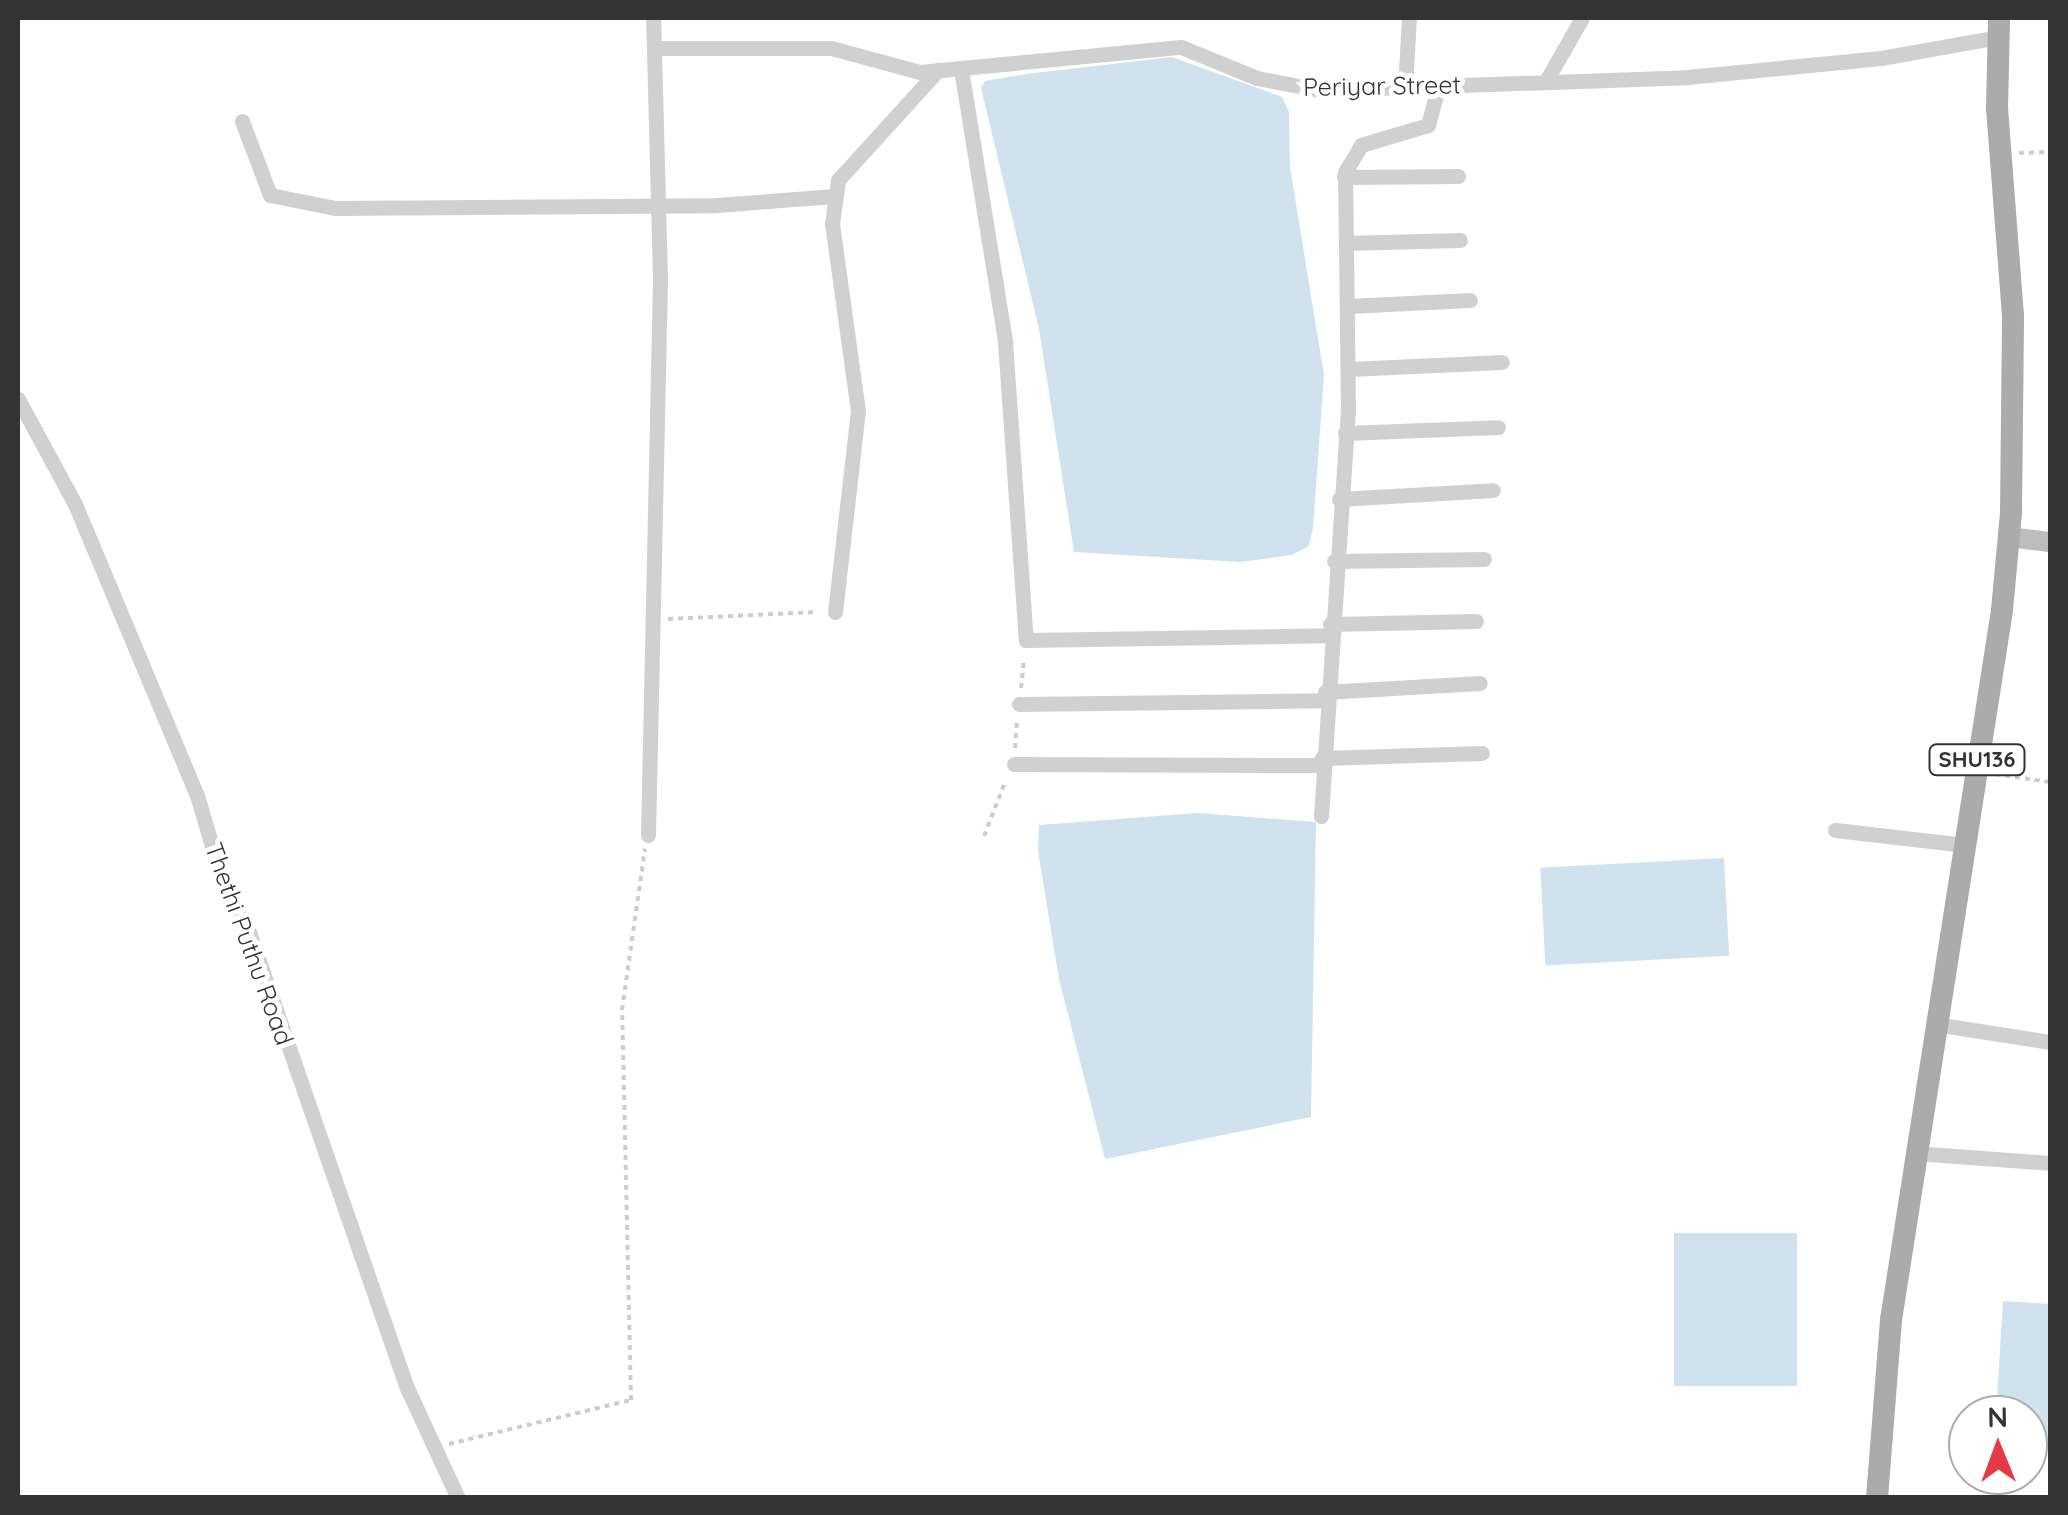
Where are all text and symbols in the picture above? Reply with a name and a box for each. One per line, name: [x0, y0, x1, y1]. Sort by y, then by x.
street label: Periyar Street: [1303, 70, 1461, 102]
road number: SHU136: [1927, 743, 2027, 777]
street label: Thethi Puthu Road: [198, 839, 300, 1049]
north arrow: [1948, 1395, 2048, 1495]
text: N: [1987, 1399, 2008, 1434]

